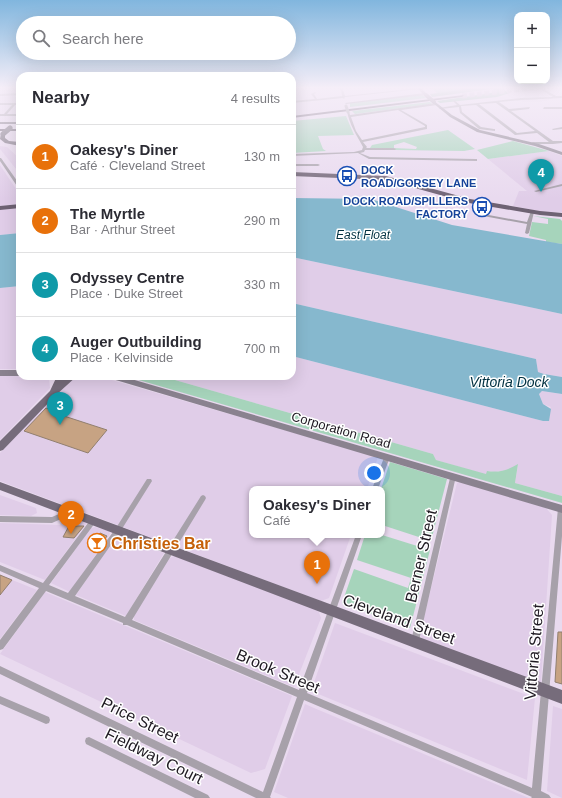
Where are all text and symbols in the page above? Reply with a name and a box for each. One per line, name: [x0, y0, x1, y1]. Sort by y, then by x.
map controls: [514, 12, 550, 84]
button: +: [514, 12, 550, 48]
search box: [16, 16, 296, 60]
icon: search: [30, 27, 52, 49]
text: Search here: [62, 30, 144, 47]
button: −: [514, 48, 550, 84]
text: Nearby: [32, 88, 90, 107]
text: 4 results: [231, 91, 280, 106]
text: Oakesy's Diner: [70, 141, 178, 158]
text: 1: [41, 149, 49, 164]
text: 130 m: [244, 149, 280, 164]
text: Café · Cleveland Street: [70, 158, 205, 173]
pin: 4: [528, 159, 554, 192]
place label: DOCK ROAD/GORSEY LANE: [361, 164, 476, 189]
bus stop icon: DOCK ROAD/GORSEY LANE: [336, 165, 358, 187]
place label: DOCK ROAD/SPILLERS FACTORY: [343, 195, 469, 220]
bus stop icon: DOCK ROAD/SPILLERS FACTORY: [471, 196, 493, 218]
text: The Myrtle: [70, 205, 145, 222]
text: 2: [41, 213, 49, 228]
text: 290 m: [244, 213, 280, 228]
text: Bar · Arthur Street: [70, 222, 175, 237]
water label: East Float: [336, 228, 391, 242]
text: Odyssey Centre: [70, 269, 184, 286]
text: 3: [41, 277, 49, 292]
text: 330 m: [244, 277, 280, 292]
text: Place · Duke Street: [70, 286, 183, 301]
text: Auger Outbuilding: [70, 333, 202, 350]
text: 4: [41, 341, 49, 356]
text: 700 m: [244, 341, 280, 356]
text: Place · Kelvinside: [70, 350, 173, 365]
water label: Vittoria Dock: [469, 374, 550, 390]
pin: 3: [47, 392, 73, 425]
street label: Corporation Road: [290, 409, 392, 451]
your location: [364, 463, 384, 483]
popup: [249, 486, 385, 538]
text: Oakesy's Diner: [263, 496, 371, 513]
pin: 2: [58, 501, 84, 534]
street label: Berner Street: [402, 507, 440, 604]
text: Café: [263, 513, 291, 528]
bar icon: Christies Bar: [86, 532, 108, 554]
place label: Christies Bar: [111, 535, 211, 552]
pin: 1: [304, 551, 330, 584]
street label: Cleveland Street: [341, 591, 458, 647]
street label: Vittoria Street: [521, 603, 547, 701]
street label: Brook Street: [234, 646, 323, 696]
street label: Price Street: [99, 694, 182, 746]
street label: Fieldway Court: [102, 725, 206, 787]

